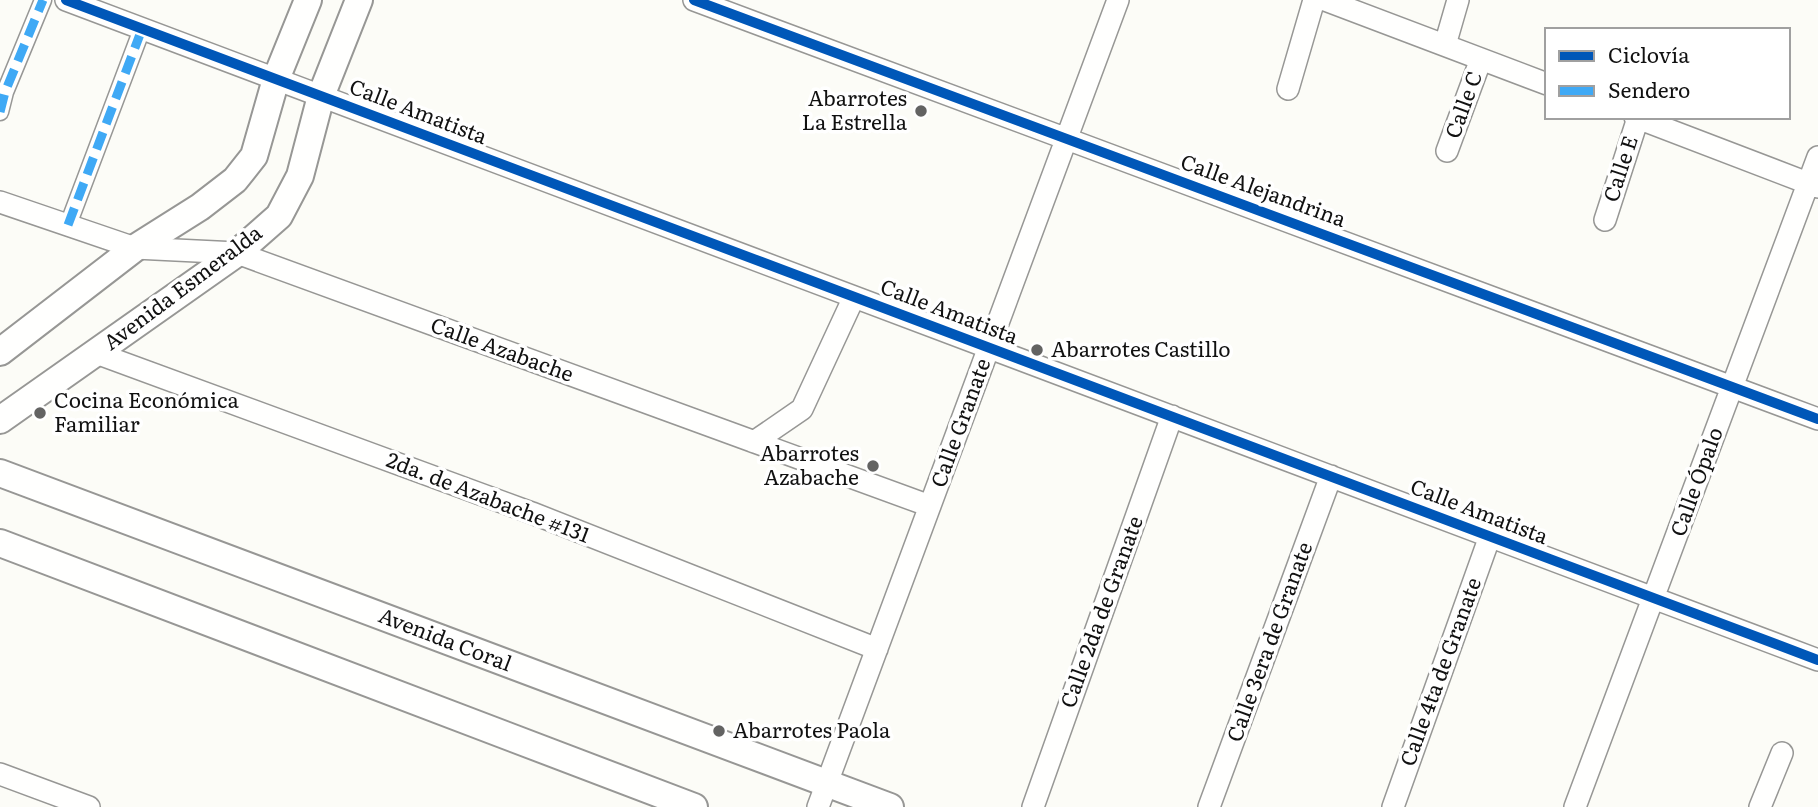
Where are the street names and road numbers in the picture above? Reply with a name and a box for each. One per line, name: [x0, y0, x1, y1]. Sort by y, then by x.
street label: Calle C: [1435, 66, 1488, 142]
street label: Calle Amatista: [346, 69, 493, 150]
street label: Calle E: [1593, 131, 1644, 205]
street label: Calle Alejandrina: [1177, 144, 1351, 233]
street label: Avenida Esmeralda: [96, 216, 268, 356]
street label: Calle Amatista: [877, 269, 1024, 350]
street label: Calle Azabache: [427, 307, 579, 388]
street label: Calle Granate: [921, 353, 996, 491]
street label: Calle Ópalo: [1661, 422, 1729, 540]
street label: 2da. de Azabache #131: [383, 443, 596, 549]
street label: Calle Amatista: [1407, 469, 1554, 550]
street label: Calle 2da de Granate: [1051, 511, 1149, 711]
street label: Calle 3era de Granate: [1217, 537, 1318, 745]
street label: Calle 4ta de Granate: [1390, 572, 1487, 770]
street label: Avenida Coral: [375, 598, 517, 677]

